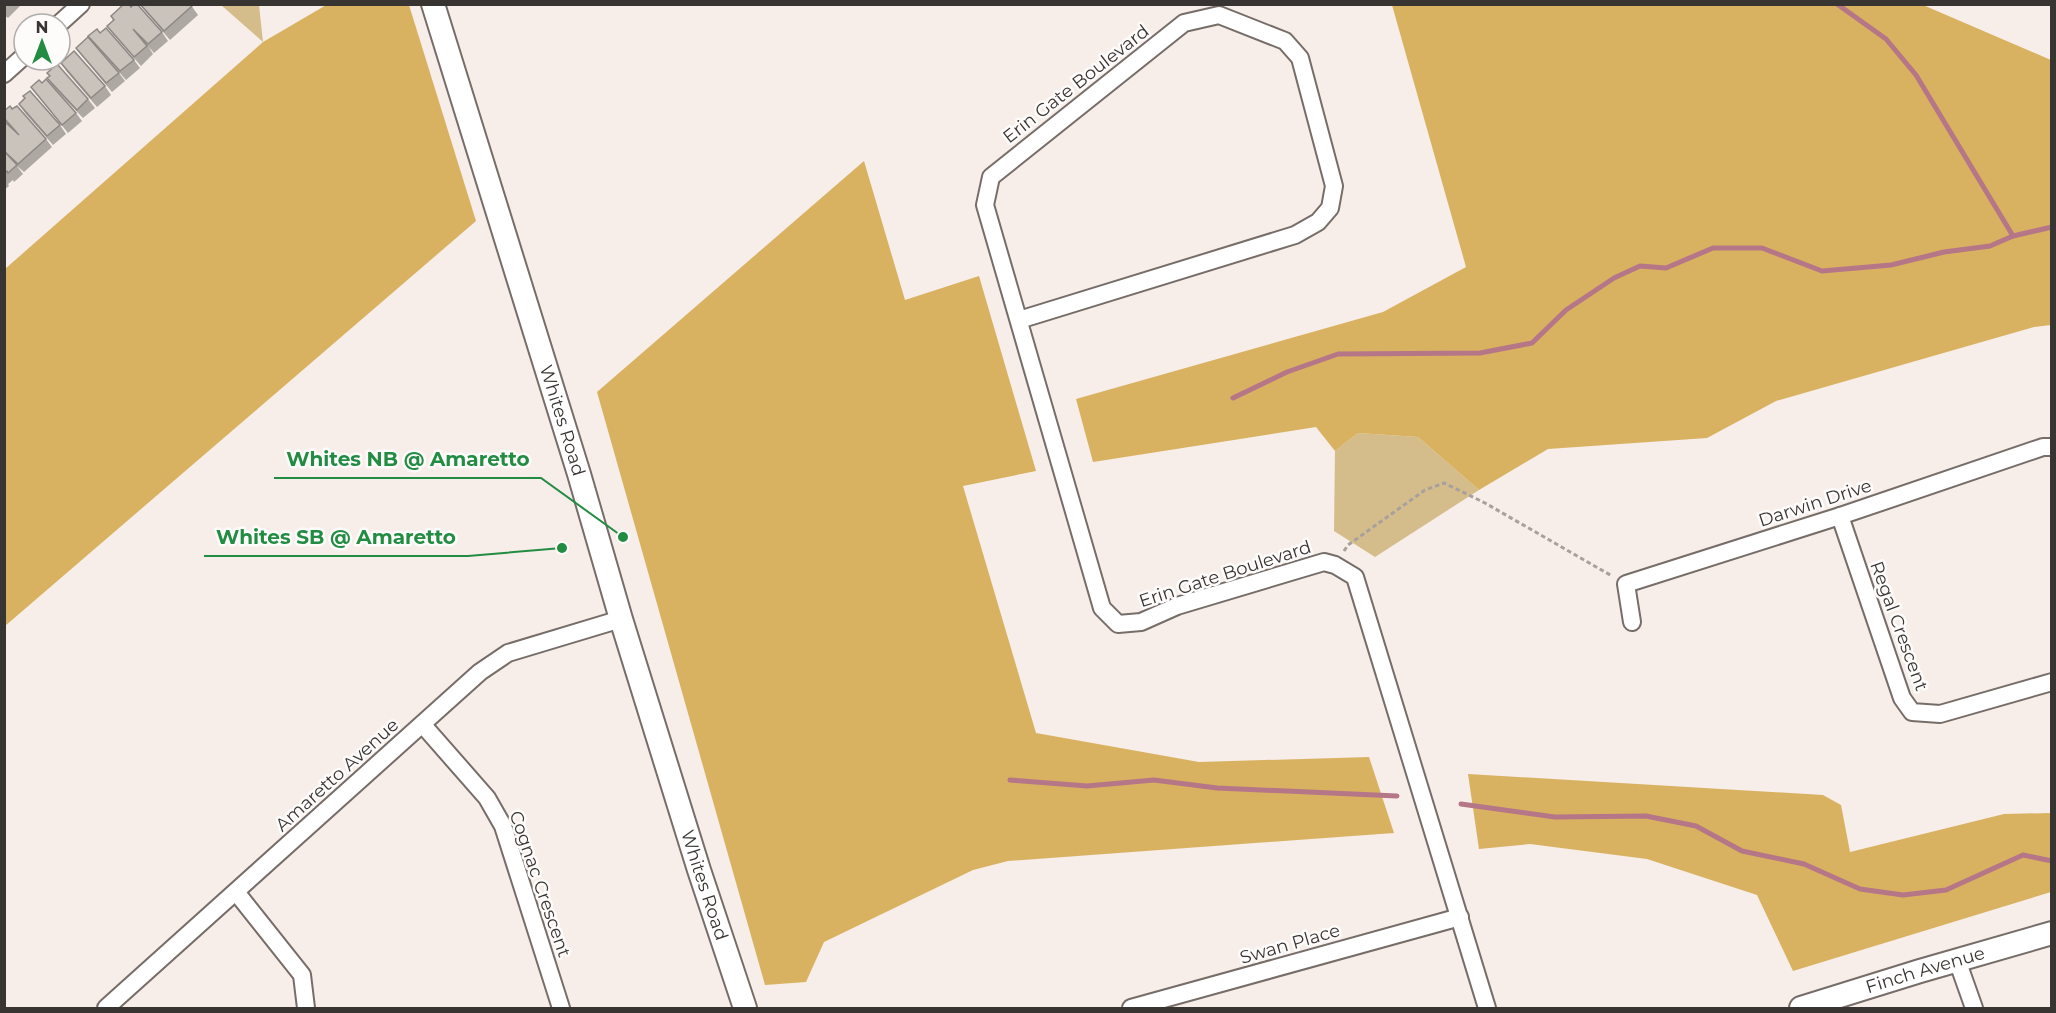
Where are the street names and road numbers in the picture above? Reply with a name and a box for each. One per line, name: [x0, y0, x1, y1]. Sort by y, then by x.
street label: Erin Gate Boulevard: [998, 20, 1154, 148]
street label: Whites Road: [535, 362, 590, 479]
street label: Darwin Drive: [1756, 474, 1874, 532]
street label: Erin Gate Boulevard: [1136, 536, 1314, 612]
street label: Regal Crescent: [1865, 558, 1933, 694]
street label: Amaretto Avenue: [271, 714, 403, 836]
street label: Cognac Crescent: [505, 808, 575, 960]
street label: Whites Road: [676, 827, 733, 943]
street label: Swan Place: [1237, 919, 1343, 969]
street label: Finch Avenue: [1863, 942, 1988, 998]

